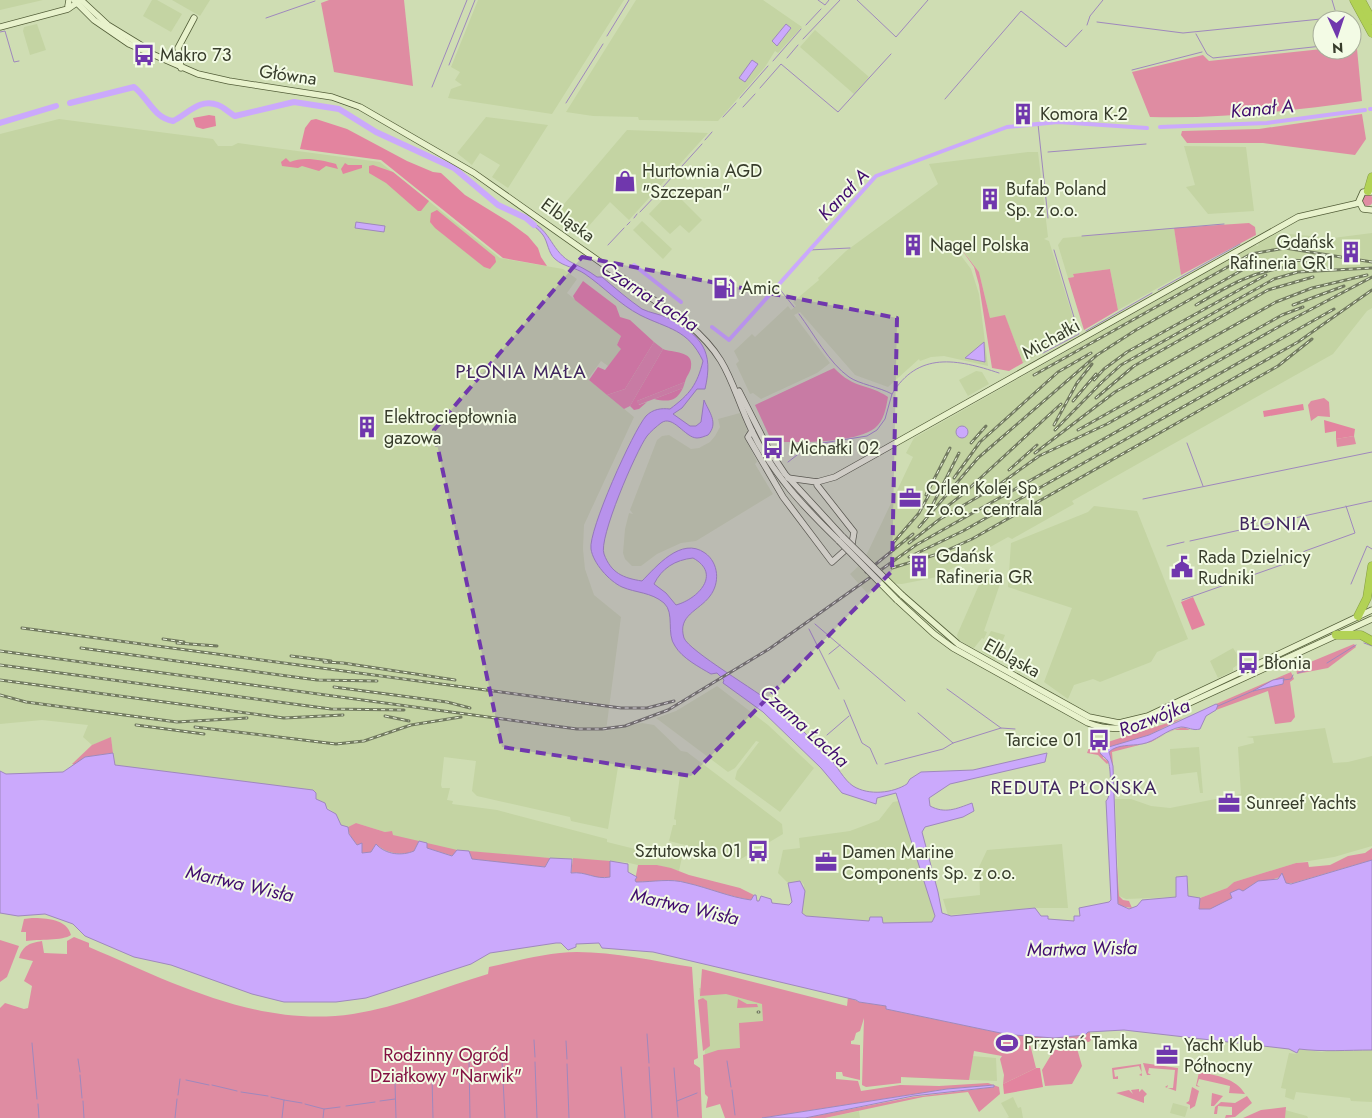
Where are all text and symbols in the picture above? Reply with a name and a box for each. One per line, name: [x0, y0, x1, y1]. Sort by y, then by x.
north arrow: [1312, 10, 1362, 60]
text: N: [1332, 38, 1344, 58]
bus stop icon: Makro 73: [131, 42, 157, 68]
place label: Makro 73: [160, 42, 232, 68]
street label: Główna: [257, 58, 319, 92]
water label: Kanał A: [1229, 92, 1295, 125]
building icon: Komora K-2: [1010, 101, 1036, 127]
place label: Komora K-2: [1040, 101, 1128, 127]
place label: Hurtownia AGD "Szczepan": [642, 158, 762, 205]
water label: Kanał A: [812, 162, 875, 226]
shop icon: Hurtownia AGD "Szczepan": [612, 168, 638, 194]
place label: Bufab Poland Sp. z o.o.: [1006, 176, 1107, 223]
building icon: Bufab Poland Sp. z o.o.: [977, 186, 1003, 212]
street label: Elbląska: [536, 192, 600, 248]
place label: Gdańsk Rafineria GR1: [1230, 229, 1334, 276]
building icon: Nagel Polska: [900, 232, 926, 258]
place label: Nagel Polska: [930, 232, 1029, 258]
building icon: Gdańsk Rafineria GR1: [1338, 239, 1364, 265]
water label: Czarna Łacha: [596, 255, 704, 338]
fuel station icon: Amic: [711, 275, 737, 301]
place label: Amic: [741, 275, 780, 301]
street label: Michałki: [1017, 312, 1085, 366]
district label: PŁONIA MAŁA: [455, 358, 587, 385]
place label: Elektrociepłownia gazowa: [384, 404, 517, 451]
building icon: Elektrociepłownia gazowa: [354, 414, 380, 440]
bus stop icon: Michałki 02: [760, 435, 786, 461]
place label: Michałki 02: [790, 435, 879, 461]
place label: Orlen Kolej Sp. z o.o. - centrala: [926, 475, 1042, 522]
office icon: Orlen Kolej Sp. z o.o. - centrala: [897, 485, 923, 511]
district label: BŁONIA: [1239, 510, 1311, 537]
place label: Gdańsk Rafineria GR: [936, 543, 1032, 590]
place label: Rada Dzielnicy Rudniki: [1198, 544, 1310, 591]
building icon: Gdańsk Rafineria GR: [906, 553, 932, 579]
public building icon: Rada Dzielnicy Rudniki: [1169, 554, 1195, 580]
street label: Elbląska: [979, 632, 1045, 684]
bus stop icon: Błonia: [1235, 650, 1261, 676]
place label: Błonia: [1264, 650, 1311, 676]
water label: Czarna Łacha: [754, 679, 856, 774]
water label: Rozwójka: [1115, 691, 1194, 743]
place label: Tarcice 01: [1005, 727, 1082, 753]
bus stop icon: Tarcice 01: [1086, 727, 1112, 753]
district label: REDUTA PŁOŃSKA: [991, 774, 1157, 801]
office icon: Sunreef Yachts: [1216, 790, 1242, 816]
place label: Sunreef Yachts: [1246, 790, 1356, 816]
place label: Sztutowska 01: [635, 838, 741, 864]
bus stop icon: Sztutowska 01: [745, 838, 771, 864]
place label: Damen Marine Components Sp. z o.o.: [842, 839, 1016, 886]
office icon: Damen Marine Components Sp. z o.o.: [813, 849, 839, 875]
water label: Martwa Wisła: [183, 858, 297, 909]
water label: Martwa Wisła: [628, 881, 742, 932]
water label: Martwa Wisła: [1027, 934, 1138, 963]
sports icon: Przystań Tamka: [994, 1030, 1020, 1056]
place label: Przystań Tamka: [1024, 1030, 1138, 1056]
place label: Yacht Klub Północny: [1184, 1032, 1263, 1079]
park label: Rodzinny Ogród Działkowy "Narwik": [370, 1042, 522, 1089]
office icon: Yacht Klub Północny: [1154, 1042, 1180, 1068]

